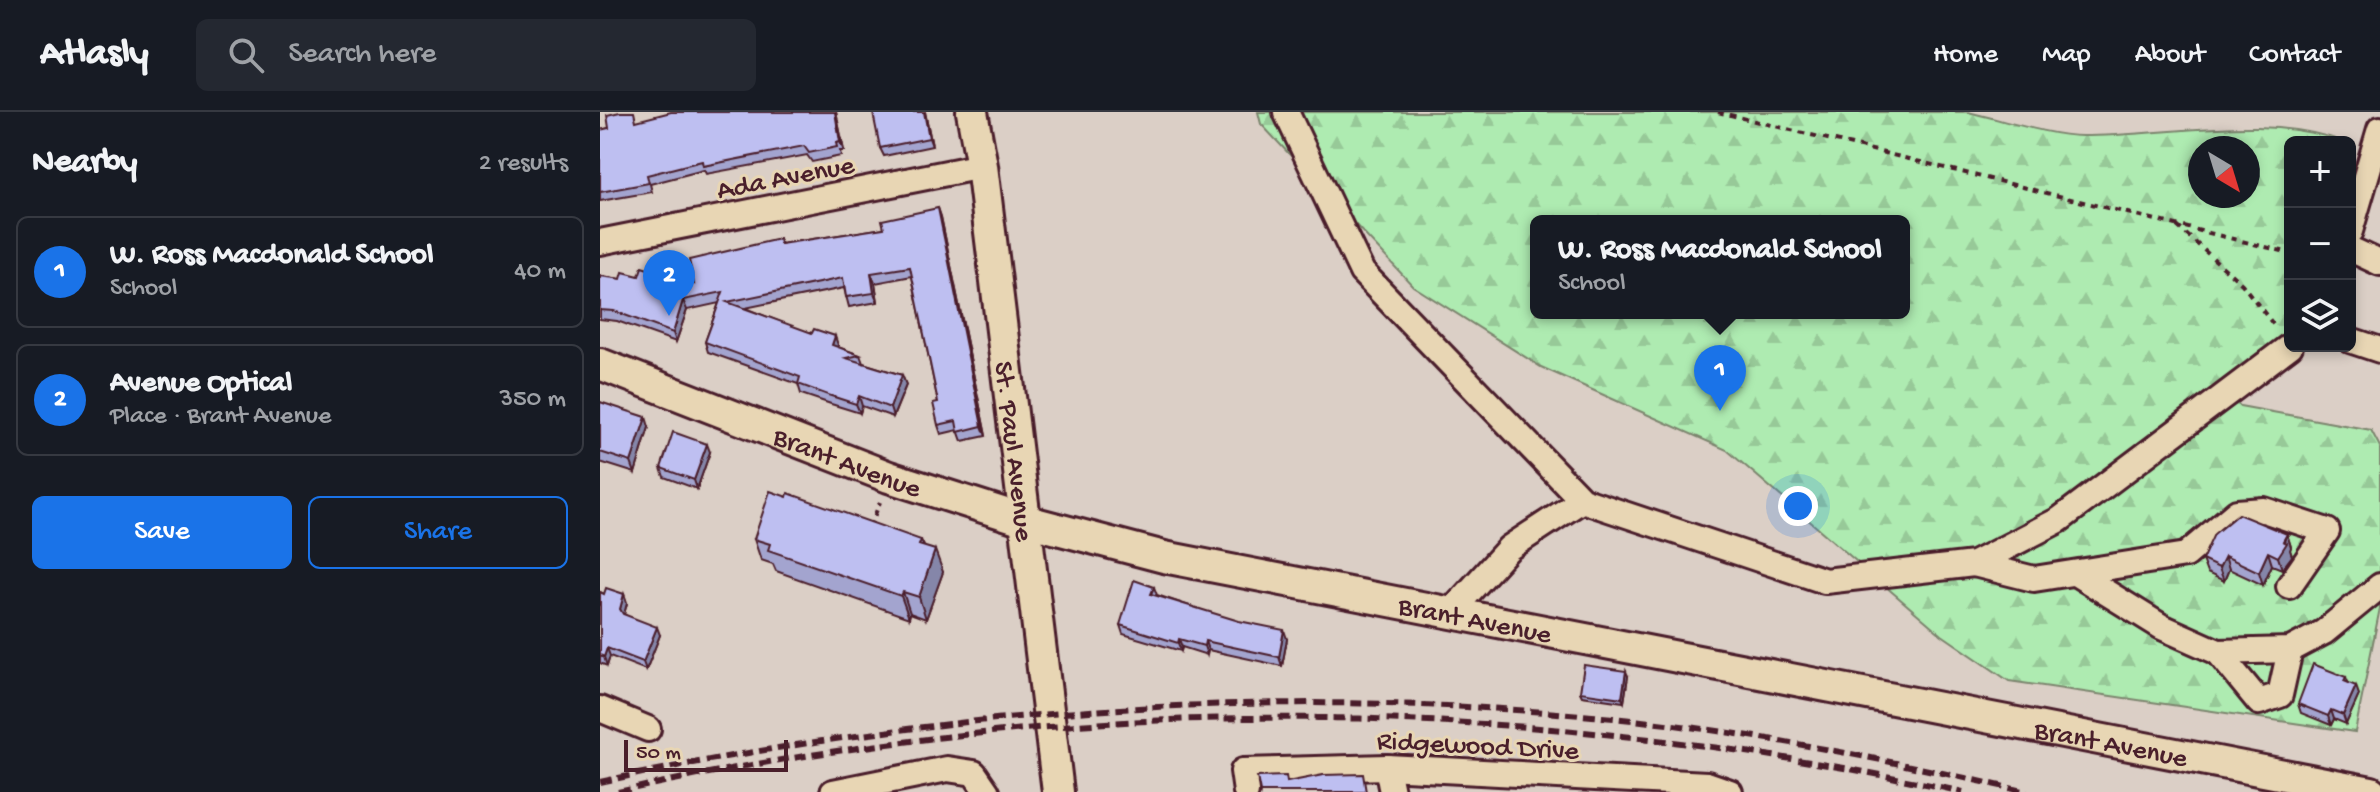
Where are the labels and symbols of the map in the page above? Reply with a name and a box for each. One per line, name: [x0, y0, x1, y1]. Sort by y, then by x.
north arrow: [2188, 136, 2260, 208]
street label: Ada Avenue: [714, 150, 858, 209]
pin: 2: [643, 250, 695, 316]
pin: 1: [1694, 345, 1746, 411]
street label: St. Paul Avenue: [985, 360, 1039, 544]
street label: Brant Avenue: [767, 421, 925, 507]
your location: [1778, 486, 1818, 526]
street label: Brant Avenue: [1394, 591, 1554, 653]
street label: Brant Avenue: [2030, 715, 2191, 777]
street label: Ridgewood Drive: [1376, 726, 1580, 769]
scale bar: [624, 736, 788, 772]

